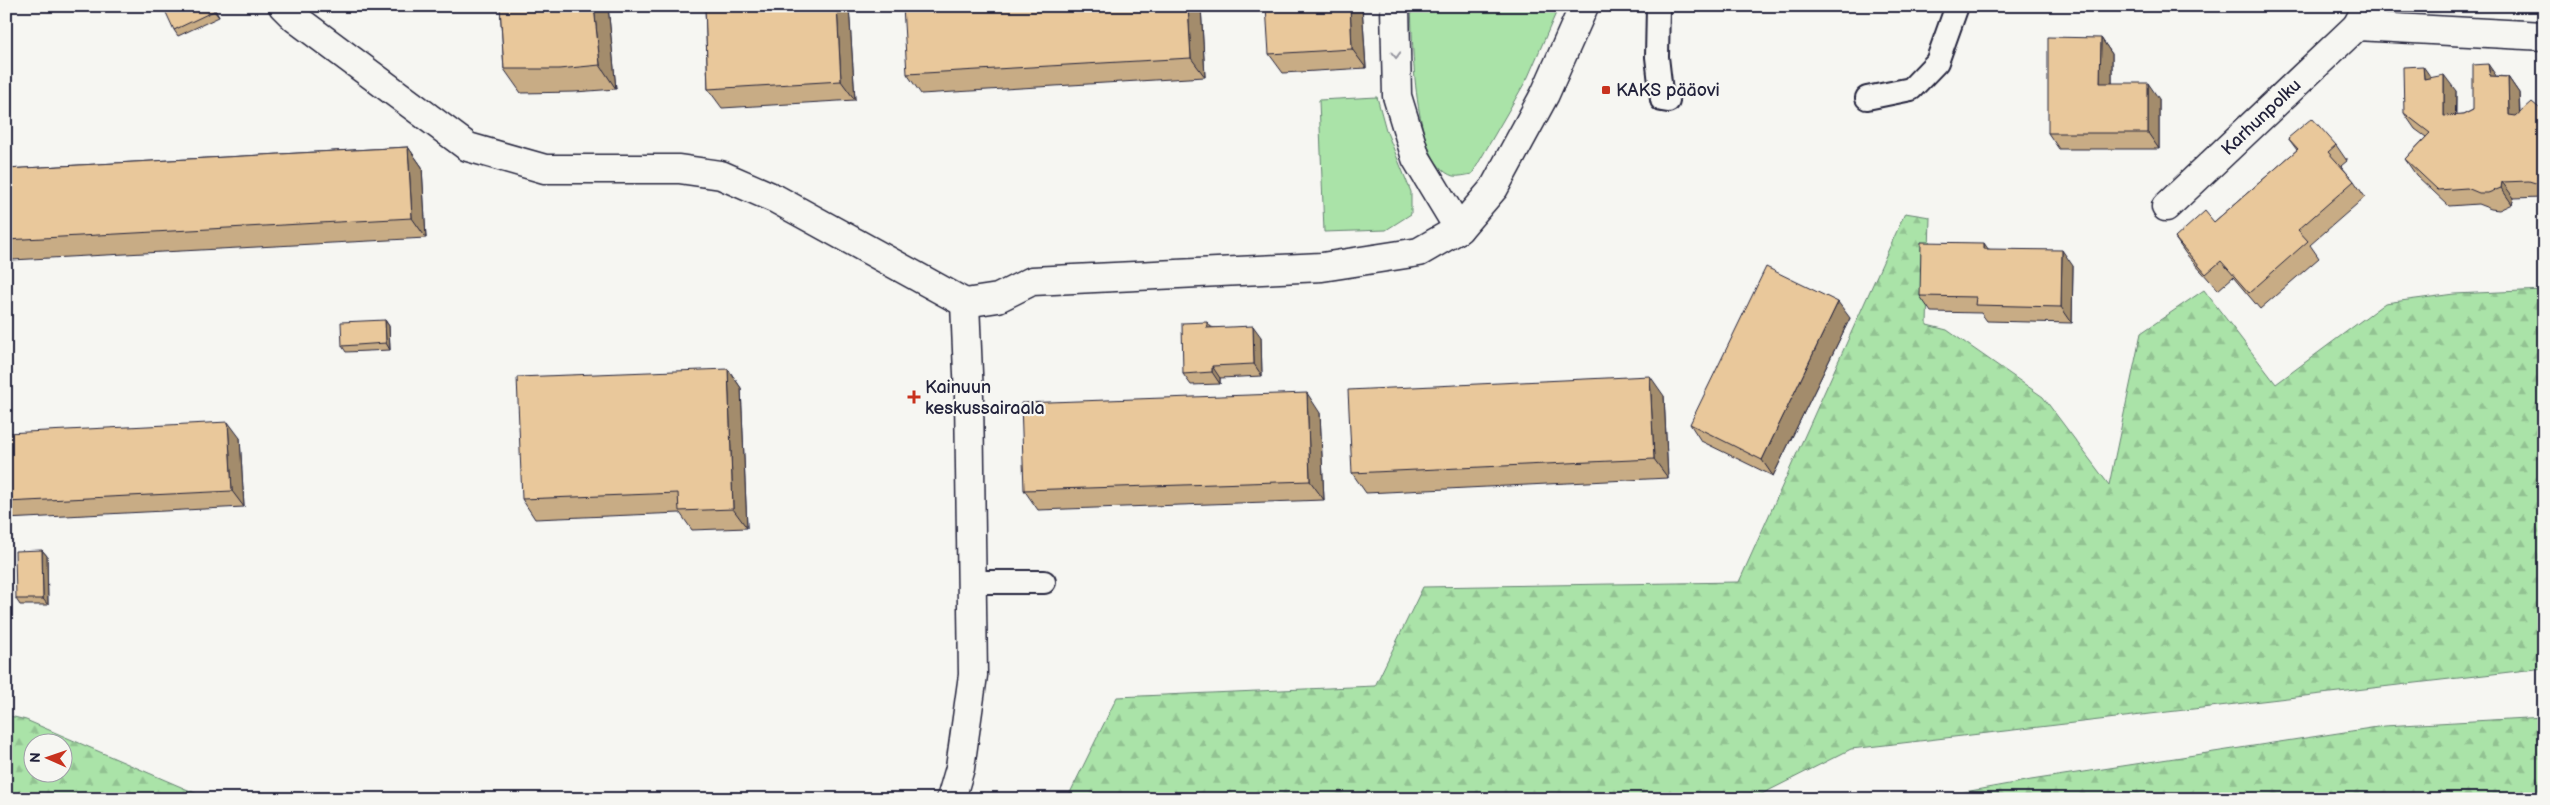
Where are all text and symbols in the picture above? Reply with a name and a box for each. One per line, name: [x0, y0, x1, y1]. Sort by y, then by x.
one-way arrow: [1391, 52, 1401, 59]
street label: Karhunpolku: [2217, 74, 2305, 159]
place label: KAKS pääovi: [1616, 80, 1720, 101]
marker: KAKS pääovi: [1600, 84, 1612, 96]
place label: Kainuun keskussairaala: [925, 377, 1045, 419]
marker: Kainuun keskussairaala: [907, 390, 921, 404]
north arrow: [22, 732, 72, 782]
text: N: [27, 752, 44, 763]

